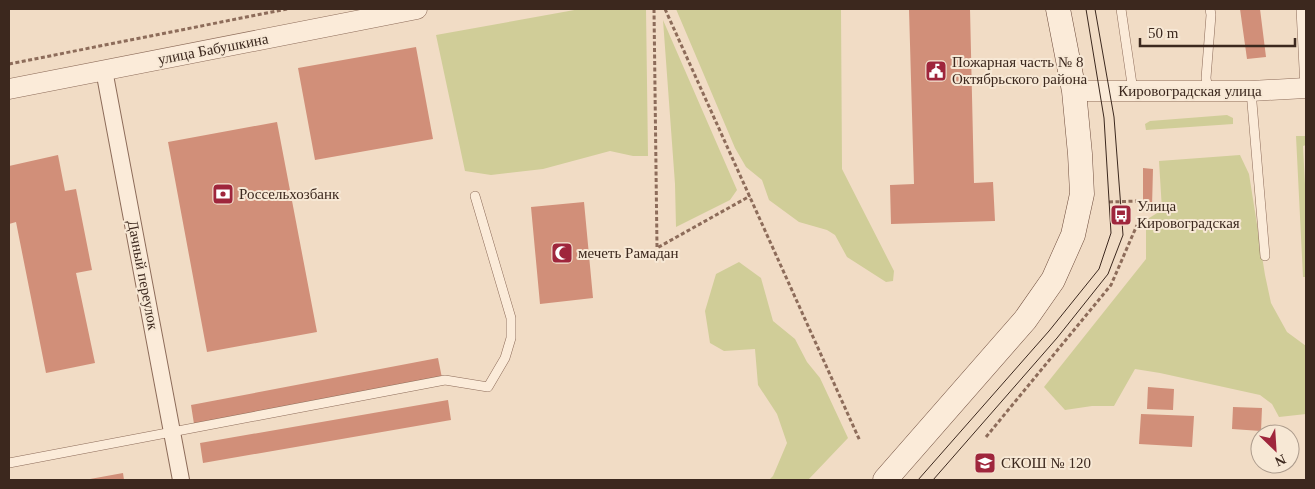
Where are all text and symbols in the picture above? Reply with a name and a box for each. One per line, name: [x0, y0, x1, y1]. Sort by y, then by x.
scale bar: [1140, 15, 1295, 47]
text: 50 m: [1148, 25, 1179, 41]
street label: улица Бабушкина: [156, 30, 270, 68]
place label: Пожарная часть № 8 Октябрьского района: [952, 54, 1088, 87]
public building icon: Пожарная часть № 8 Октябрьского района: [924, 59, 948, 83]
street label: Кировоградская улица: [1118, 83, 1262, 99]
bank icon: Россельхозбанк: [211, 182, 235, 206]
place label: Россельхозбанк: [239, 186, 340, 202]
place label: Улица Кировоградская: [1137, 198, 1240, 231]
bus stop icon: Улица Кировоградская: [1109, 203, 1133, 227]
street label: Дачный переулок: [125, 219, 162, 332]
mosque icon: мечеть Рамадан: [550, 241, 574, 265]
place label: мечеть Рамадан: [578, 245, 679, 261]
north arrow: [1250, 424, 1300, 474]
school or university icon: СКОШ № 120: [973, 451, 997, 475]
text: N: [1273, 451, 1288, 469]
place label: СКОШ № 120: [1001, 455, 1091, 471]

